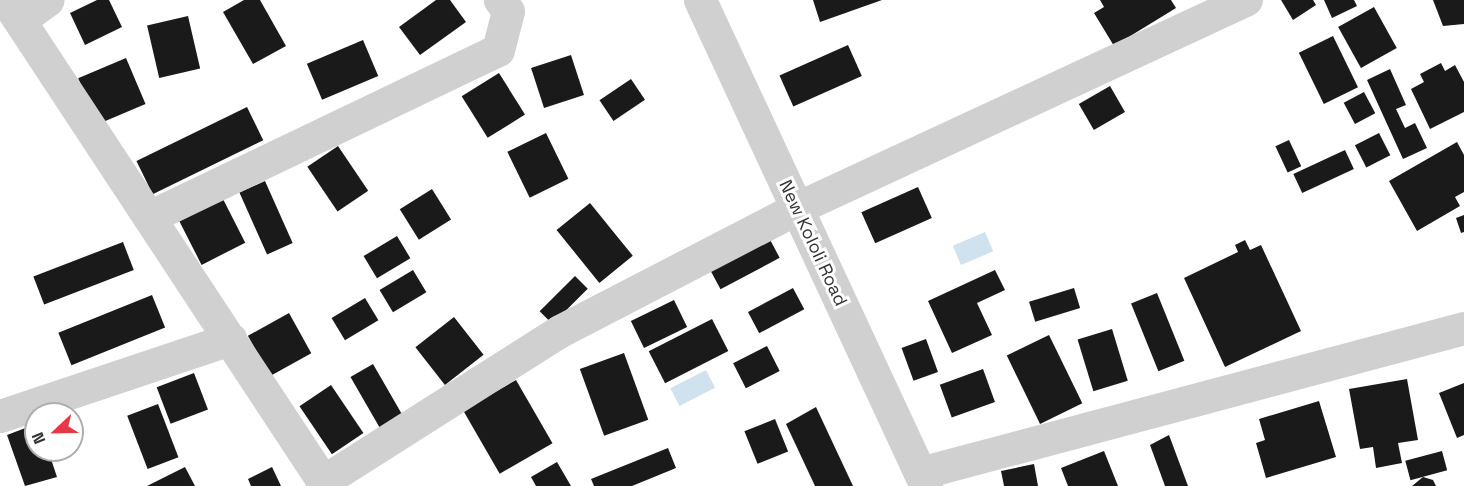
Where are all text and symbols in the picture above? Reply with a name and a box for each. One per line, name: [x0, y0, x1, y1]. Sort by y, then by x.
street label: New Kololi Road: [774, 177, 852, 309]
north arrow: [24, 402, 84, 462]
text: N: [27, 429, 50, 447]

